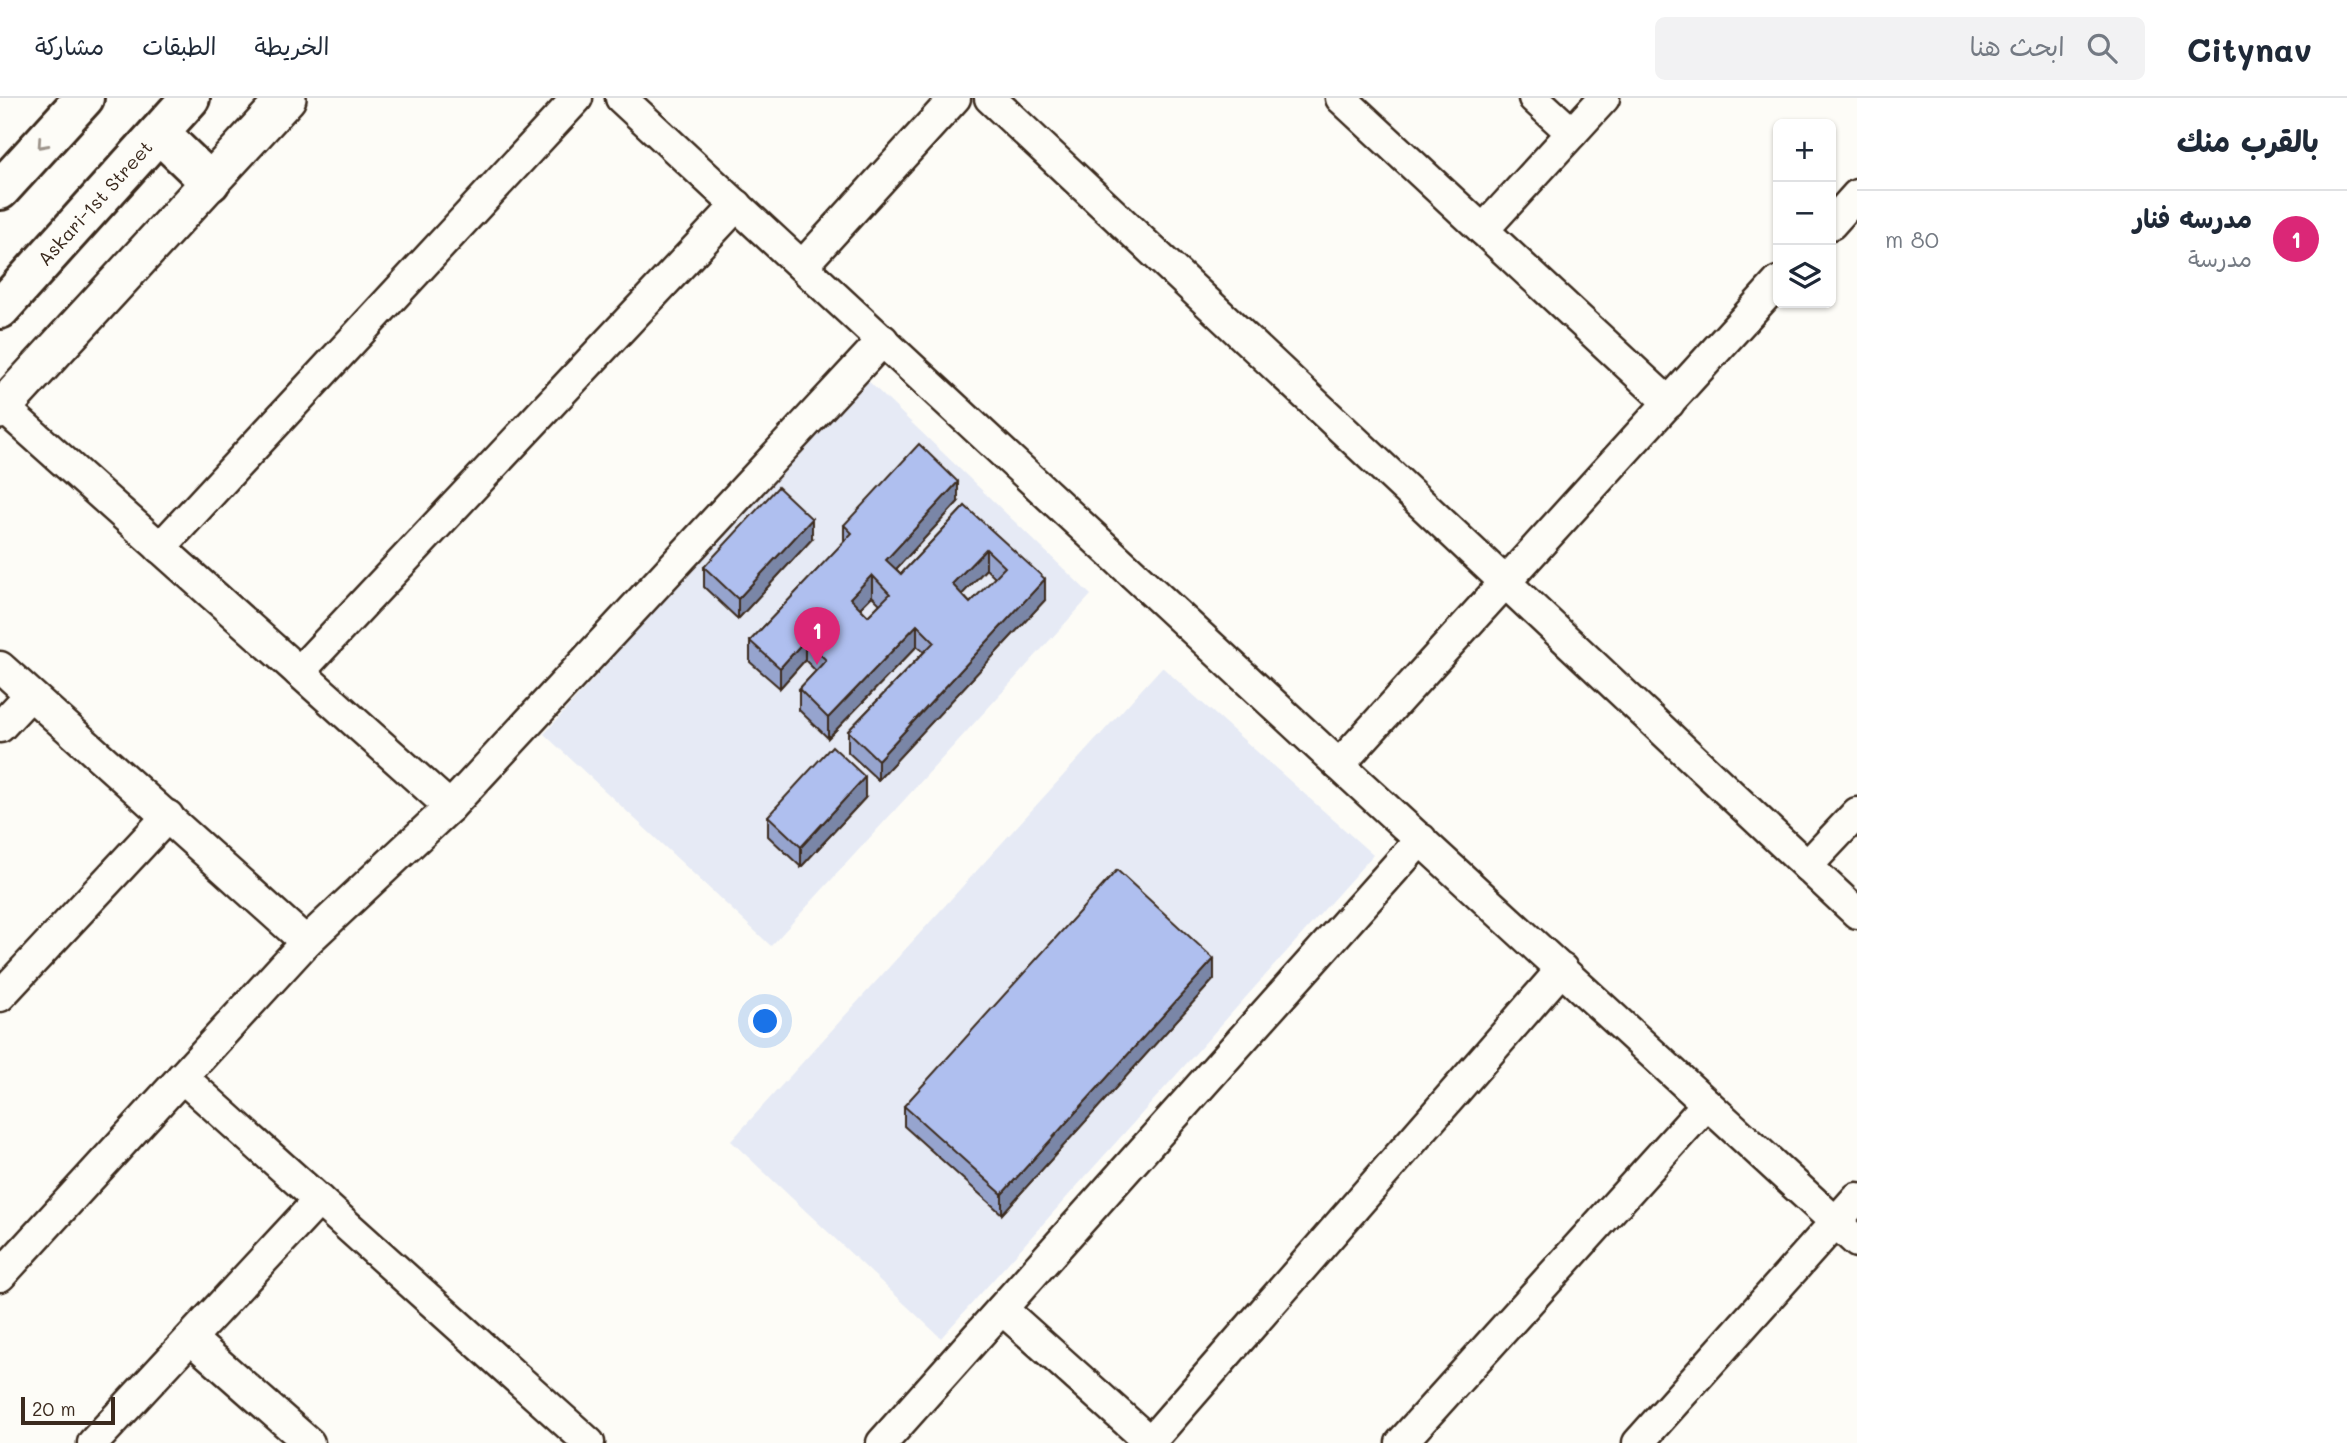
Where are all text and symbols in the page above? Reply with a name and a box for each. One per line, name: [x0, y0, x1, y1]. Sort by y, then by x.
search box: [1655, 17, 2145, 80]
text: Citynav: [2187, 27, 2312, 70]
text: ابحث هنا: [1969, 29, 2065, 63]
icon: search: [2083, 29, 2121, 67]
text: مشاركة: [35, 30, 104, 61]
text: الطبقات: [142, 30, 217, 61]
text: الخريطة: [255, 30, 329, 61]
map controls: [1773, 119, 1836, 308]
button: +: [1773, 119, 1836, 182]
text: بالقرب منك: [2177, 120, 2319, 160]
street label: Askari-1st Street: [32, 135, 158, 271]
one-way arrow: [38, 136, 50, 149]
button: −: [1773, 182, 1836, 245]
text: مدرسه فنار: [2133, 201, 2252, 235]
text: 80 m: [1885, 224, 1939, 254]
text: 1: [2291, 224, 2301, 254]
text: مدرسة: [2188, 243, 2252, 273]
button: layers: [1773, 245, 1836, 308]
pin: 1: [794, 607, 840, 665]
your location: [748, 1004, 782, 1038]
scale bar: [21, 1394, 116, 1426]
text: 20 m: [32, 1396, 76, 1421]

